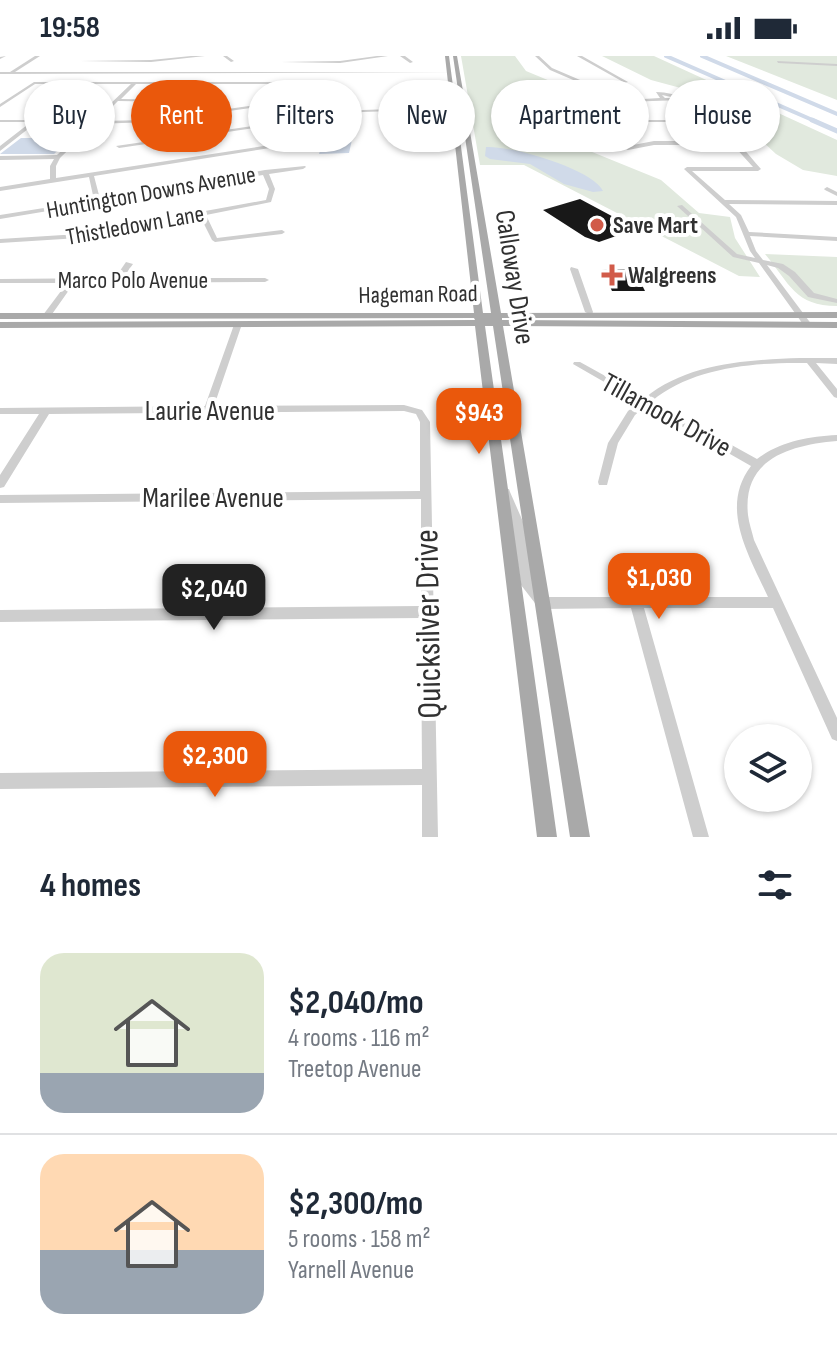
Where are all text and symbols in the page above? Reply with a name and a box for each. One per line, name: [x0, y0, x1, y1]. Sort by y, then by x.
text: 19:58: [40, 10, 100, 46]
chip: Buy: [24, 80, 115, 152]
chip: Rent: [131, 80, 232, 152]
chip: Filters: [248, 80, 362, 152]
chip: New: [378, 80, 475, 152]
chip: Apartment: [491, 80, 649, 152]
chip: House: [665, 80, 780, 152]
street label: Huntington Downs Avenue: [44, 160, 258, 225]
street label: Thistledown Lane: [64, 199, 206, 252]
street label: Calloway Drive: [488, 208, 541, 347]
place label: Save Mart: [613, 211, 698, 240]
marker: Save Mart: [588, 216, 606, 234]
place label: Walgreens: [628, 261, 716, 290]
street label: Marco Polo Avenue: [58, 266, 208, 295]
marker: Walgreens: [603, 266, 621, 284]
street label: Hageman Road: [358, 279, 478, 310]
street label: Tillamook Drive: [596, 366, 737, 464]
pin: $943: [432, 388, 526, 456]
street label: Laurie Avenue: [145, 395, 275, 428]
text: $943: [454, 398, 504, 429]
street label: Marilee Avenue: [142, 482, 284, 515]
street label: Quicksilver Drive: [406, 529, 451, 719]
pin: $1,030: [594, 553, 724, 621]
text: $1,030: [626, 563, 692, 594]
pin: $2,040: [149, 564, 279, 632]
text: $2,040: [180, 574, 248, 605]
map controls: [724, 724, 812, 812]
button: layers: [724, 724, 812, 812]
pin: $2,300: [150, 731, 280, 799]
text: $2,300: [182, 741, 248, 772]
icon: filters: [753, 863, 797, 907]
text: 4 homes: [40, 865, 141, 906]
text: $2,040/mo: [288, 982, 424, 1023]
icon: home: [104, 985, 200, 1081]
text: 4 rooms · 116 m²: [288, 1023, 430, 1054]
text: Treetop Avenue: [288, 1054, 421, 1085]
text: $2,300/mo: [288, 1183, 423, 1224]
icon: home: [104, 1186, 200, 1282]
text: 5 rooms · 158 m²: [288, 1224, 431, 1255]
text: Yarnell Avenue: [288, 1255, 414, 1286]

